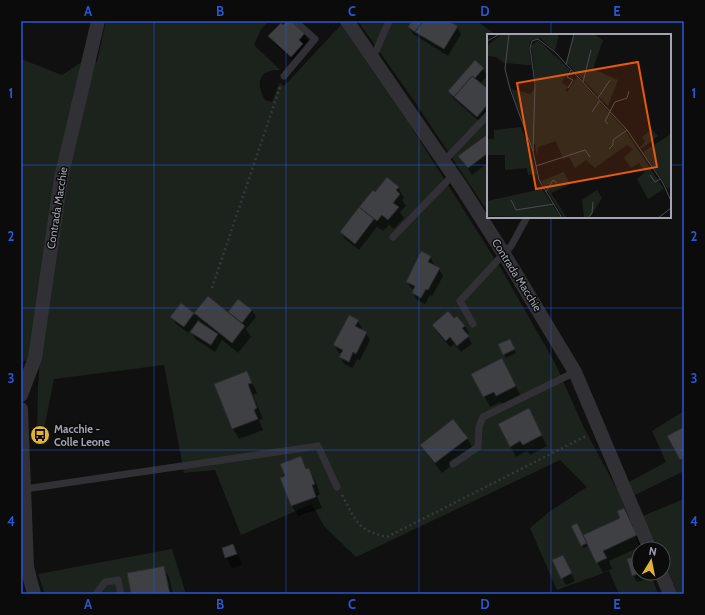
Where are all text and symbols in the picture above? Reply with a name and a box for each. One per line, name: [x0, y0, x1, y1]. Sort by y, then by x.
text: A: [84, 3, 93, 19]
text: B: [216, 3, 224, 19]
text: C: [348, 3, 356, 19]
text: D: [480, 3, 490, 19]
text: E: [613, 3, 621, 19]
inset map: [487, 34, 671, 218]
text: 1: [9, 85, 13, 101]
text: 1: [692, 85, 696, 101]
street label: Contrada Macchie: [44, 166, 70, 250]
text: 2: [8, 228, 15, 244]
text: 2: [691, 228, 698, 244]
street label: Contrada Macchie: [489, 236, 545, 314]
text: 3: [7, 370, 15, 386]
text: 3: [690, 370, 698, 386]
place label: Macchie - Colle Leone: [54, 422, 110, 449]
bus stop icon: Macchie - Colle Leone: [29, 424, 51, 446]
text: 4: [7, 513, 15, 529]
text: 4: [690, 513, 698, 529]
north arrow: [631, 541, 671, 581]
text: N: [648, 544, 658, 559]
text: A: [84, 596, 93, 612]
text: B: [216, 596, 224, 612]
text: C: [348, 596, 356, 612]
text: D: [480, 596, 490, 612]
text: E: [613, 596, 621, 612]

